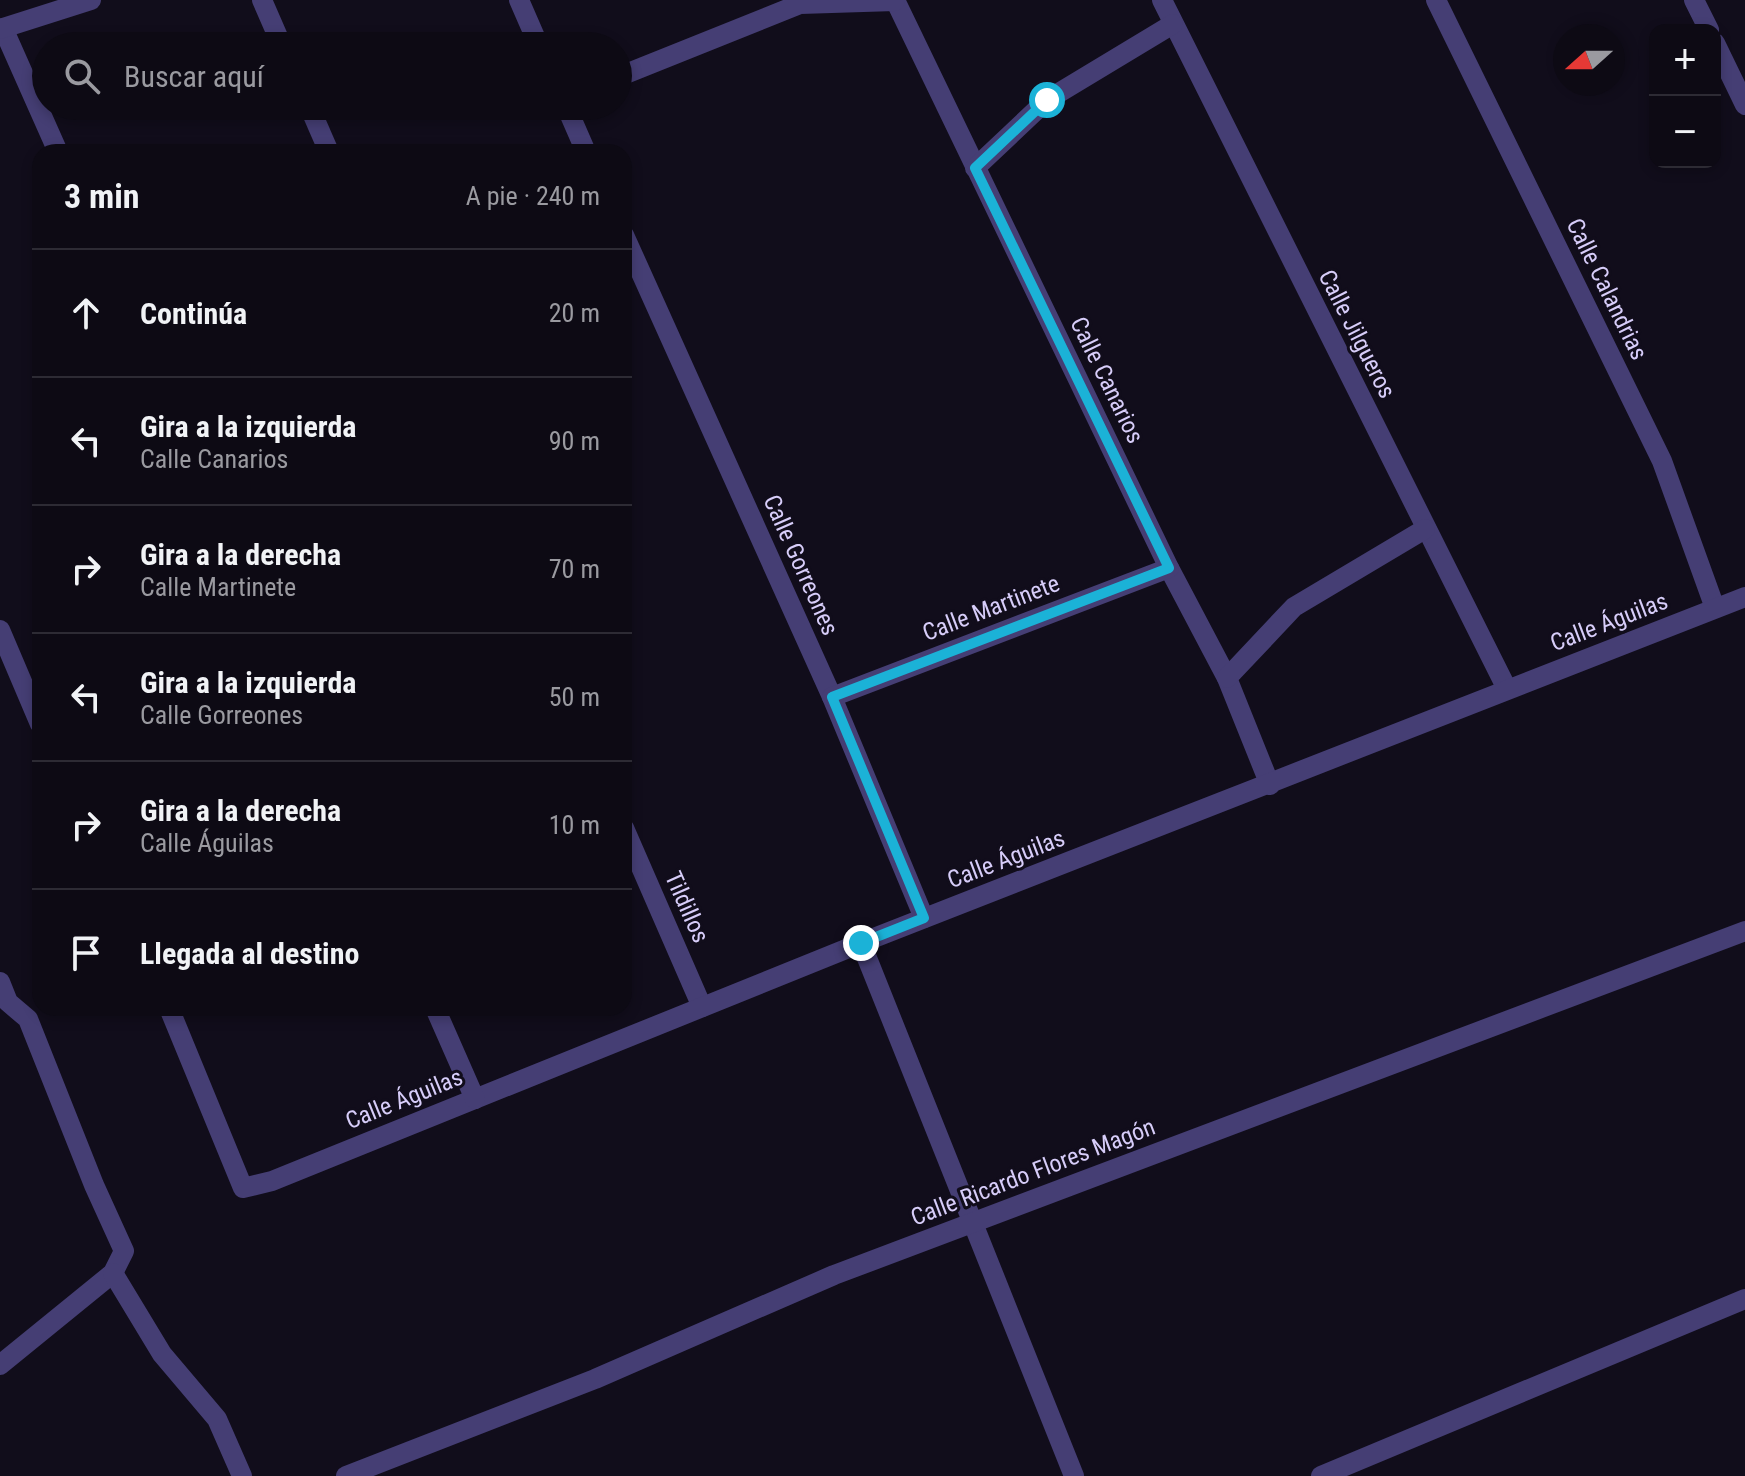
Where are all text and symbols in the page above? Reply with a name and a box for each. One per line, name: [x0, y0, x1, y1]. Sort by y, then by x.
north arrow: [1553, 24, 1625, 96]
map controls: [1649, 24, 1721, 168]
button: +: [1649, 24, 1721, 96]
search box: [32, 32, 632, 120]
icon: search: [60, 54, 104, 98]
text: Buscar aquí: [124, 59, 264, 94]
route start: [1029, 82, 1065, 118]
button: −: [1649, 96, 1721, 168]
text: 3 min: [64, 176, 140, 216]
text: A pie · 240 m: [466, 181, 600, 211]
street label: Calle Calandrias: [1561, 214, 1653, 364]
street label: Calle Jilgueros: [1313, 265, 1401, 403]
icon: ahead: [64, 291, 108, 335]
text: Continúa: [140, 296, 247, 331]
text: 20 m: [549, 298, 600, 328]
street label: Calle Canarios: [1064, 312, 1150, 448]
text: Gira a la izquierda: [140, 409, 356, 444]
icon: left: [64, 419, 108, 463]
text: 90 m: [549, 426, 600, 456]
text: Calle Canarios: [140, 444, 288, 474]
street label: Calle Gorreones: [758, 491, 844, 639]
text: Gira a la derecha: [140, 537, 341, 572]
icon: right: [64, 547, 108, 591]
text: 70 m: [549, 554, 600, 584]
street label: Calle Martinete: [919, 569, 1063, 647]
text: Calle Martinete: [140, 572, 296, 602]
street label: Calle Águilas: [1546, 587, 1672, 657]
text: Gira a la izquierda: [140, 665, 356, 700]
icon: left: [64, 675, 108, 719]
text: 50 m: [549, 682, 600, 712]
text: Calle Gorreones: [140, 700, 303, 730]
text: Gira a la derecha: [140, 793, 341, 828]
icon: right: [64, 803, 108, 847]
text: 10 m: [549, 810, 600, 840]
street label: Calle Águilas: [943, 824, 1069, 894]
text: Calle Águilas: [140, 828, 274, 858]
street label: Tildillos: [659, 867, 715, 947]
route end: [843, 925, 879, 961]
icon: arrive: [64, 931, 108, 975]
text: Llegada al destino: [140, 936, 359, 971]
street label: Calle Águilas: [341, 1063, 467, 1135]
street label: Calle Ricardo Flores Magón: [907, 1112, 1159, 1232]

